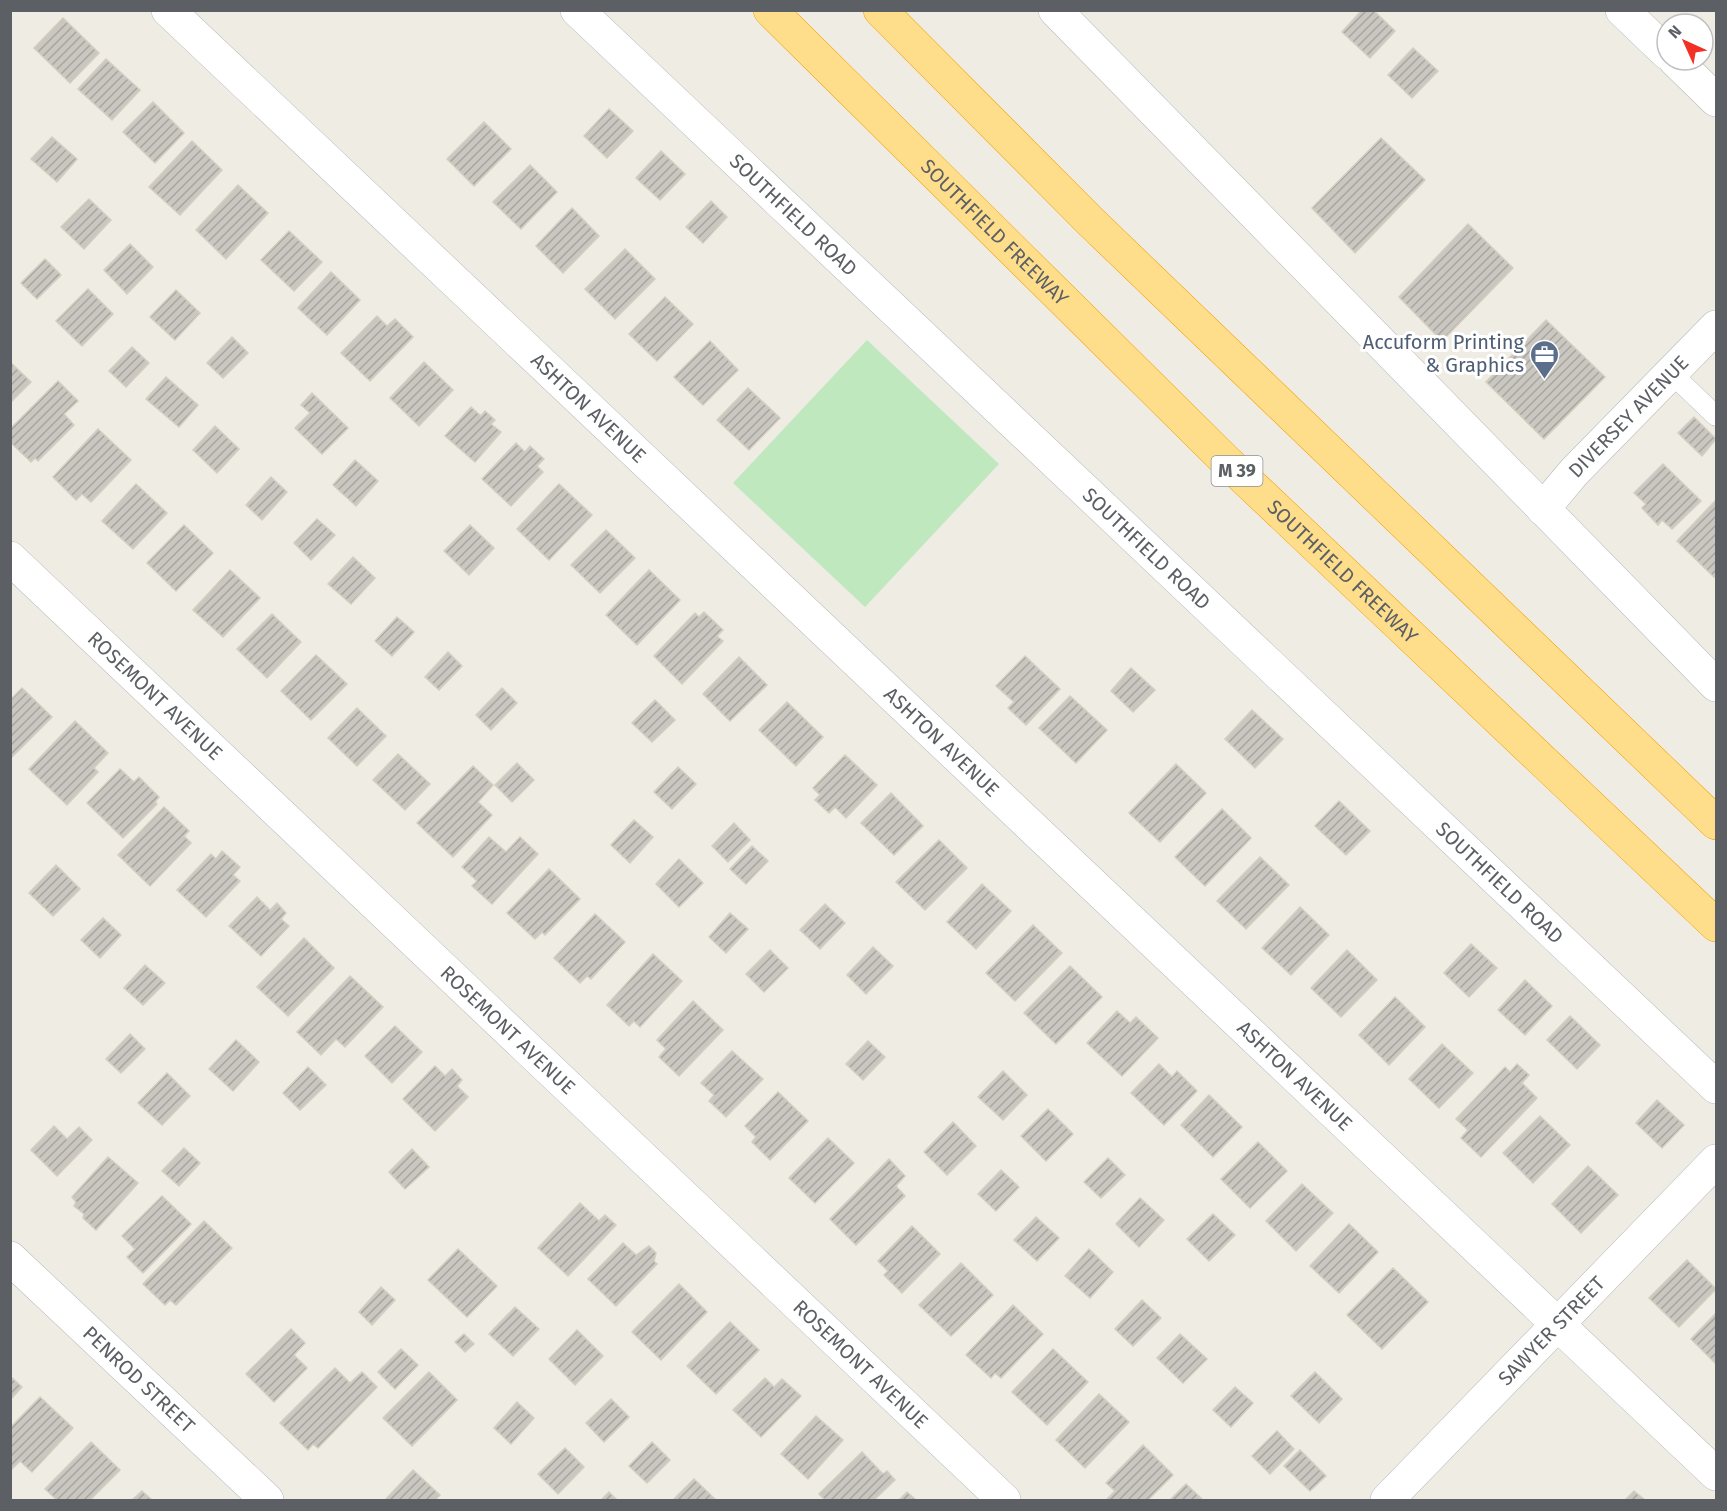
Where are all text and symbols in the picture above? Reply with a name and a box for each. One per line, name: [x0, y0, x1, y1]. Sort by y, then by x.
north arrow: [1655, 12, 1715, 72]
text: N: [1664, 21, 1685, 42]
street label: SOUTHFIELD ROAD: [725, 149, 862, 281]
street label: SOUTHFIELD FREEWAY: [916, 154, 1073, 310]
place label: Accuform Printing & Graphics: [1363, 330, 1525, 377]
office icon: Accuform Printing & Graphics: [1529, 338, 1561, 380]
street label: ASHTON AVENUE: [526, 348, 651, 468]
street label: DIVERSEY AVENUE: [1563, 351, 1693, 482]
road number: M 39: [1212, 456, 1262, 486]
street label: SOUTHFIELD ROAD: [1078, 483, 1215, 615]
street label: SOUTHFIELD FREEWAY: [1263, 495, 1423, 648]
street label: ROSEMONT AVENUE: [83, 626, 227, 765]
street label: ASHTON AVENUE: [879, 682, 1004, 802]
street label: SOUTHFIELD ROAD: [1431, 817, 1569, 948]
street label: ROSEMONT AVENUE: [436, 960, 580, 1099]
street label: ASHTON AVENUE: [1232, 1016, 1357, 1136]
street label: SAWYER STREET: [1493, 1271, 1610, 1390]
street label: ROSEMONT AVENUE: [788, 1295, 933, 1434]
street label: PENROD STREET: [78, 1321, 200, 1438]

